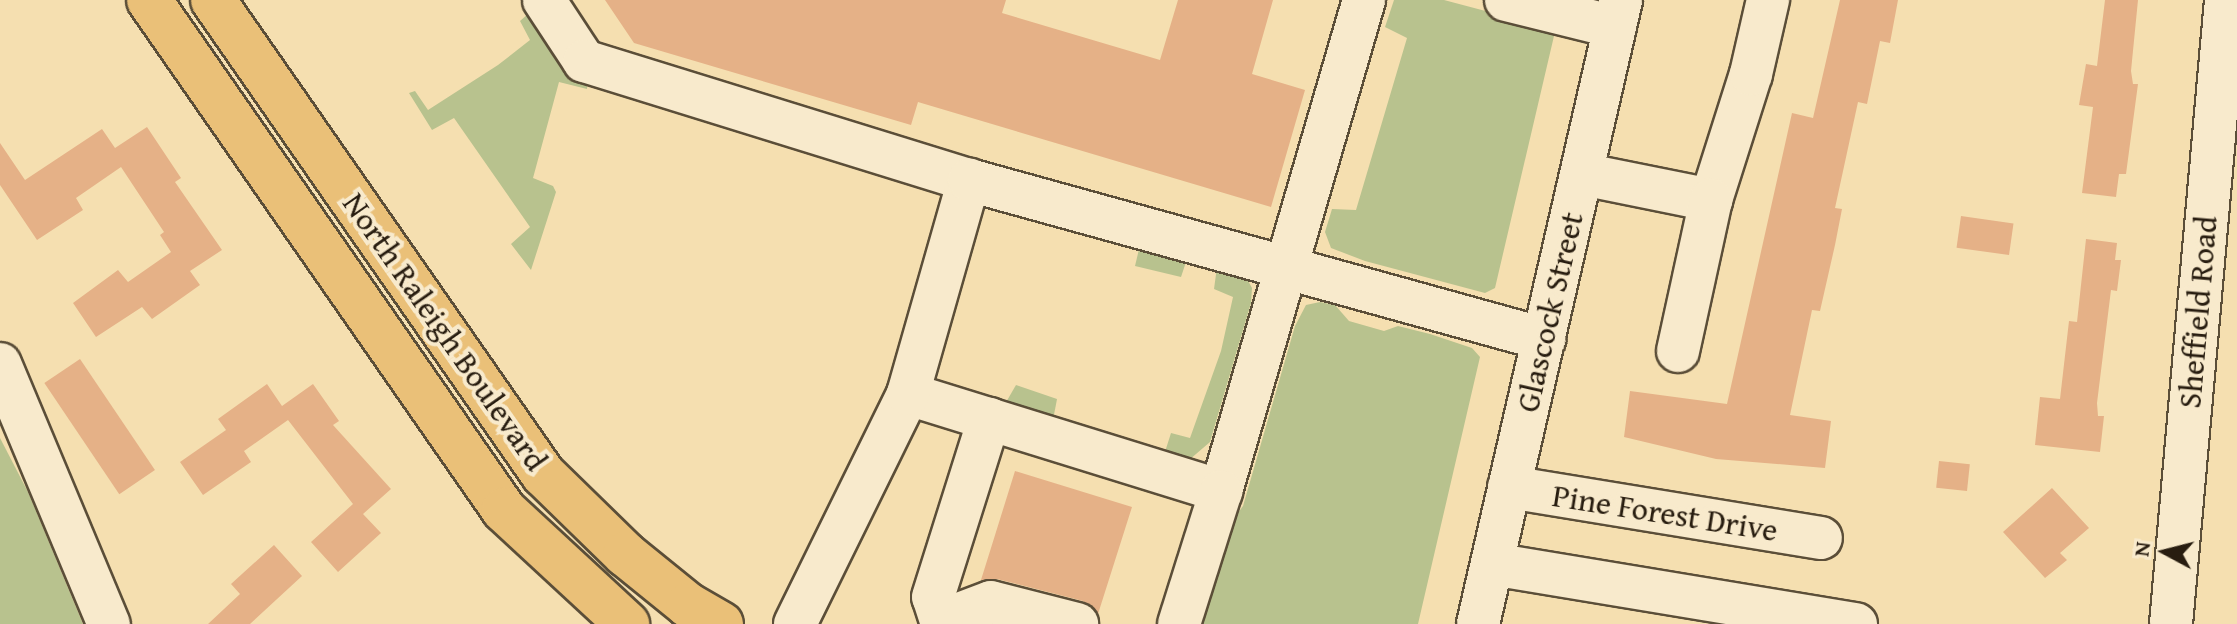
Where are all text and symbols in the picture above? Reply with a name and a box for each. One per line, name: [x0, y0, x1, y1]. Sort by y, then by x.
street label: North Raleigh Boulevard: [335, 186, 555, 478]
street label: Glascock Street: [1508, 208, 1592, 416]
street label: Sheffield Road: [2170, 214, 2226, 410]
street label: Pine Forest Drive: [1550, 476, 1780, 550]
north arrow: [2125, 512, 2205, 592]
text: N: [2124, 540, 2158, 558]

